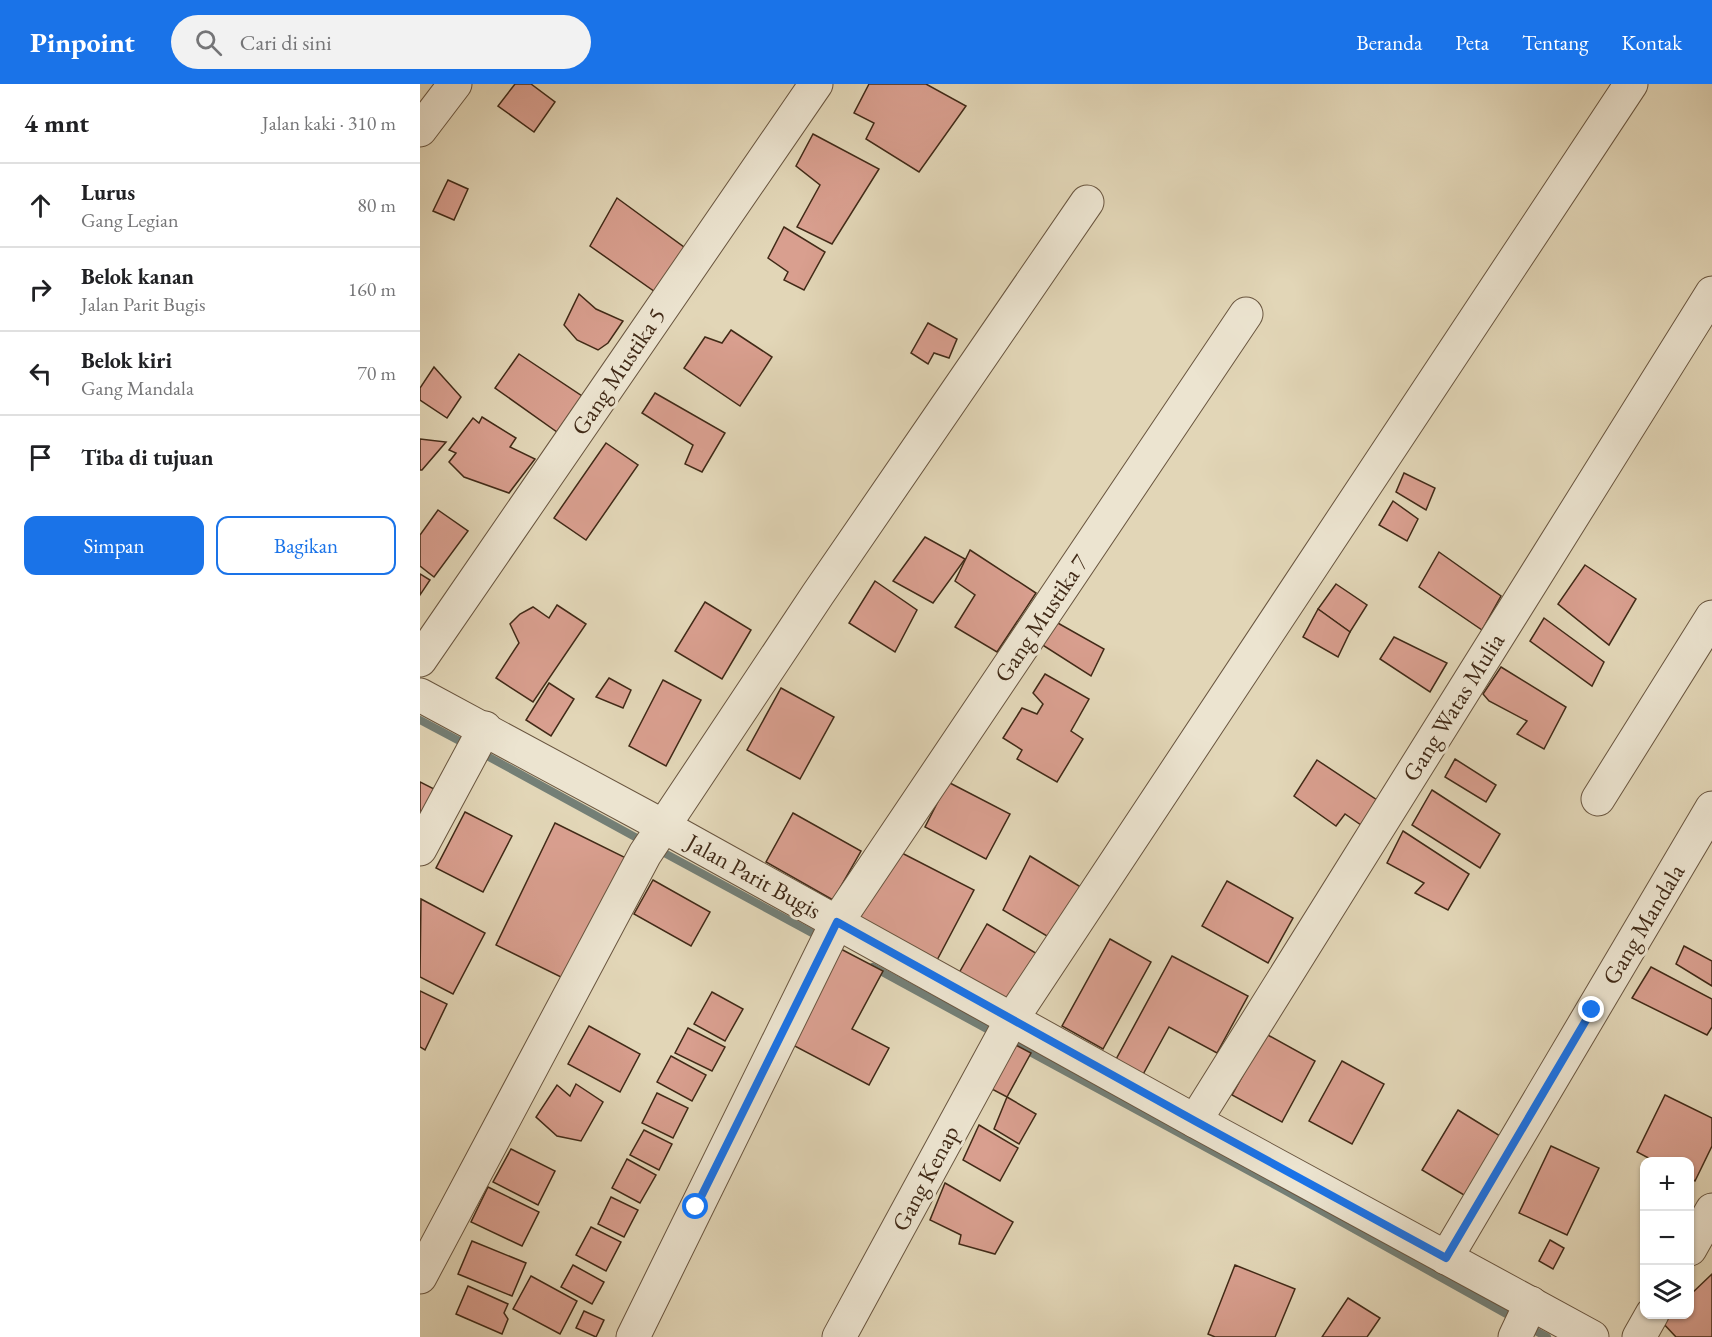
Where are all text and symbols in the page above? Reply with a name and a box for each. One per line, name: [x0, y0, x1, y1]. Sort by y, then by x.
search box: [171, 15, 591, 69]
text: Pinpoint: [30, 24, 135, 60]
icon: search: [192, 26, 225, 59]
text: Cari di sini: [240, 28, 332, 57]
text: Beranda: [1356, 29, 1422, 56]
text: Peta: [1455, 29, 1489, 56]
text: Tentang: [1522, 29, 1588, 56]
text: Kontak: [1621, 29, 1682, 56]
text: 4 mnt: [24, 106, 89, 140]
text: Jalan kaki · 310 m: [262, 110, 396, 136]
text: Lurus: [81, 178, 135, 207]
icon: ahead: [24, 189, 57, 222]
text: 80 m: [357, 192, 396, 218]
text: Gang Legian: [81, 207, 178, 233]
text: Belok kanan: [81, 262, 194, 291]
icon: right: [24, 273, 57, 306]
text: 160 m: [348, 276, 396, 302]
text: Jalan Parit Bugis: [81, 291, 205, 317]
street label: Gang Mustika 5: [564, 301, 672, 441]
text: Belok kiri: [81, 346, 172, 375]
icon: left: [24, 357, 57, 390]
text: 70 m: [357, 360, 396, 386]
text: Gang Mandala: [81, 375, 194, 401]
icon: arrive: [24, 441, 57, 474]
text: Tiba di tujuan: [81, 443, 213, 472]
button: Simpan: [24, 516, 204, 575]
button: Bagikan: [216, 516, 396, 575]
street label: Gang Mustika 7: [987, 548, 1095, 688]
street label: Gang Watas Mulia: [1395, 627, 1511, 787]
street label: Jalan Parit Bugis: [679, 825, 827, 926]
street label: Gang Mandala: [1595, 858, 1691, 990]
route end: [1578, 996, 1604, 1022]
street label: Gang Kenap: [884, 1120, 966, 1236]
map controls: [1640, 1157, 1694, 1319]
button: +: [1640, 1157, 1694, 1211]
route start: [682, 1193, 708, 1219]
button: −: [1640, 1211, 1694, 1265]
button: layers: [1640, 1265, 1694, 1319]

